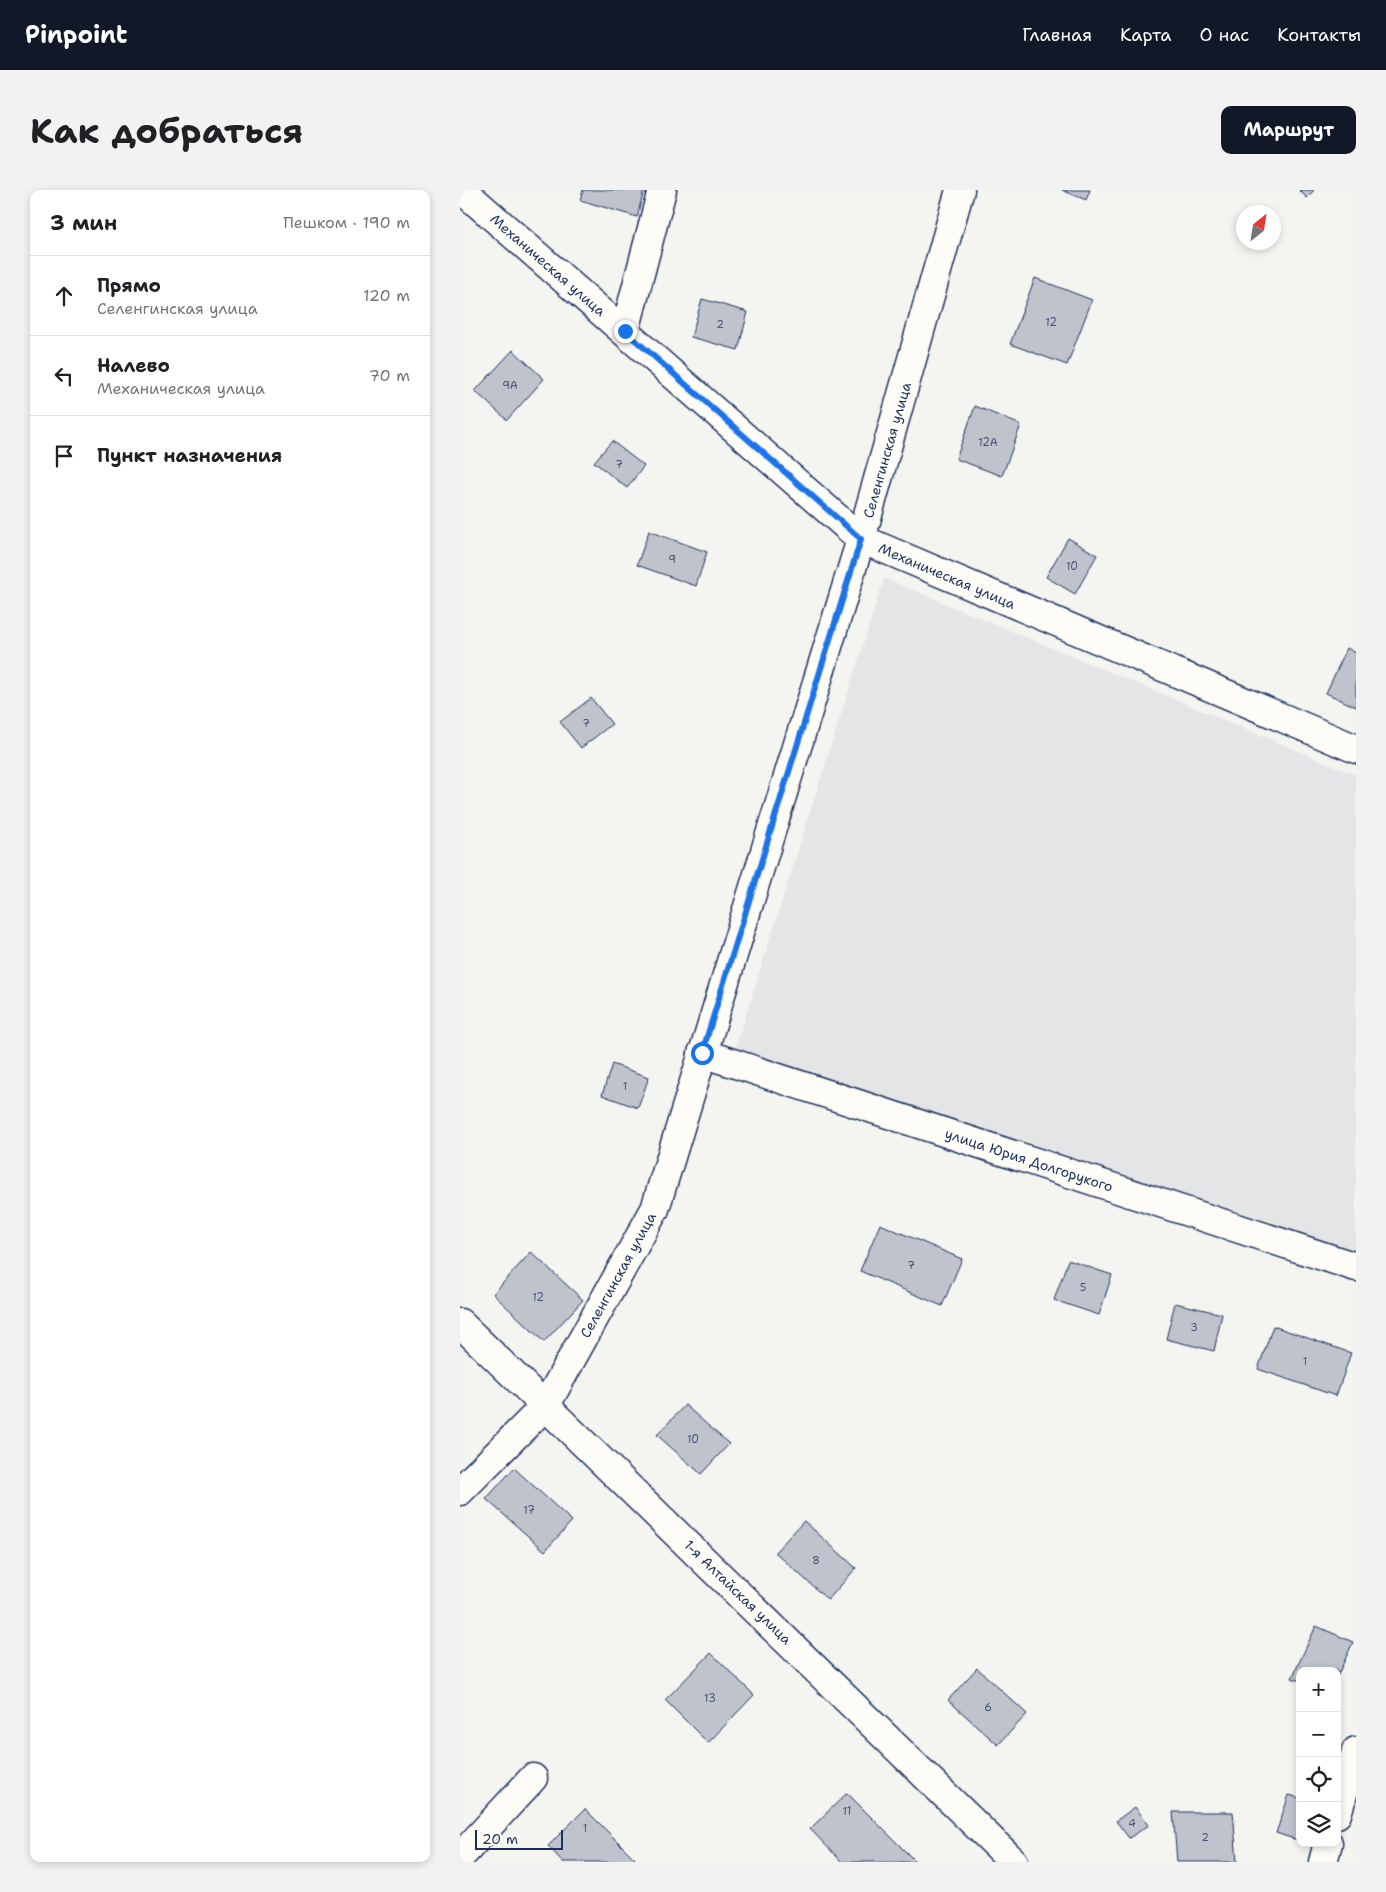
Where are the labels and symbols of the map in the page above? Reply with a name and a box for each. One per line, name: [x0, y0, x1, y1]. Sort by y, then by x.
north arrow: [1236, 205, 1281, 250]
street label: Механическая улица: [487, 210, 610, 320]
house number: 12: [1045, 315, 1057, 330]
house number: 2: [716, 317, 724, 332]
route end: [614, 320, 637, 343]
house number: 9А: [502, 378, 518, 393]
street label: Селенгинская улица: [859, 380, 915, 520]
house number: 12А: [978, 435, 998, 450]
house number: 7: [615, 457, 623, 472]
street label: Механическая улица: [876, 539, 1018, 613]
house number: 9: [668, 552, 676, 567]
house number: 10: [1066, 559, 1078, 574]
house number: 7: [582, 716, 590, 731]
route start: [691, 1042, 714, 1065]
house number: 1: [623, 1079, 627, 1094]
street label: улица Юрия Долгорукого: [943, 1124, 1115, 1196]
street label: Селенгинская улица: [576, 1209, 660, 1341]
house number: 7: [907, 1258, 915, 1273]
house number: 5: [1080, 1280, 1087, 1295]
house number: 12: [532, 1290, 544, 1305]
house number: 3: [1190, 1320, 1198, 1335]
house number: 1: [1303, 1354, 1307, 1369]
house number: 10: [687, 1432, 699, 1447]
house number: 17: [523, 1503, 535, 1518]
street label: 1-я Алтайская улица: [680, 1536, 796, 1648]
house number: 8: [812, 1553, 820, 1568]
house number: 13: [704, 1691, 716, 1706]
house number: 6: [984, 1700, 992, 1715]
house number: 11: [843, 1804, 851, 1819]
house number: 4: [1128, 1816, 1136, 1831]
house number: 1: [583, 1821, 587, 1836]
scale bar: [475, 1827, 562, 1850]
house number: 2: [1201, 1830, 1209, 1845]

